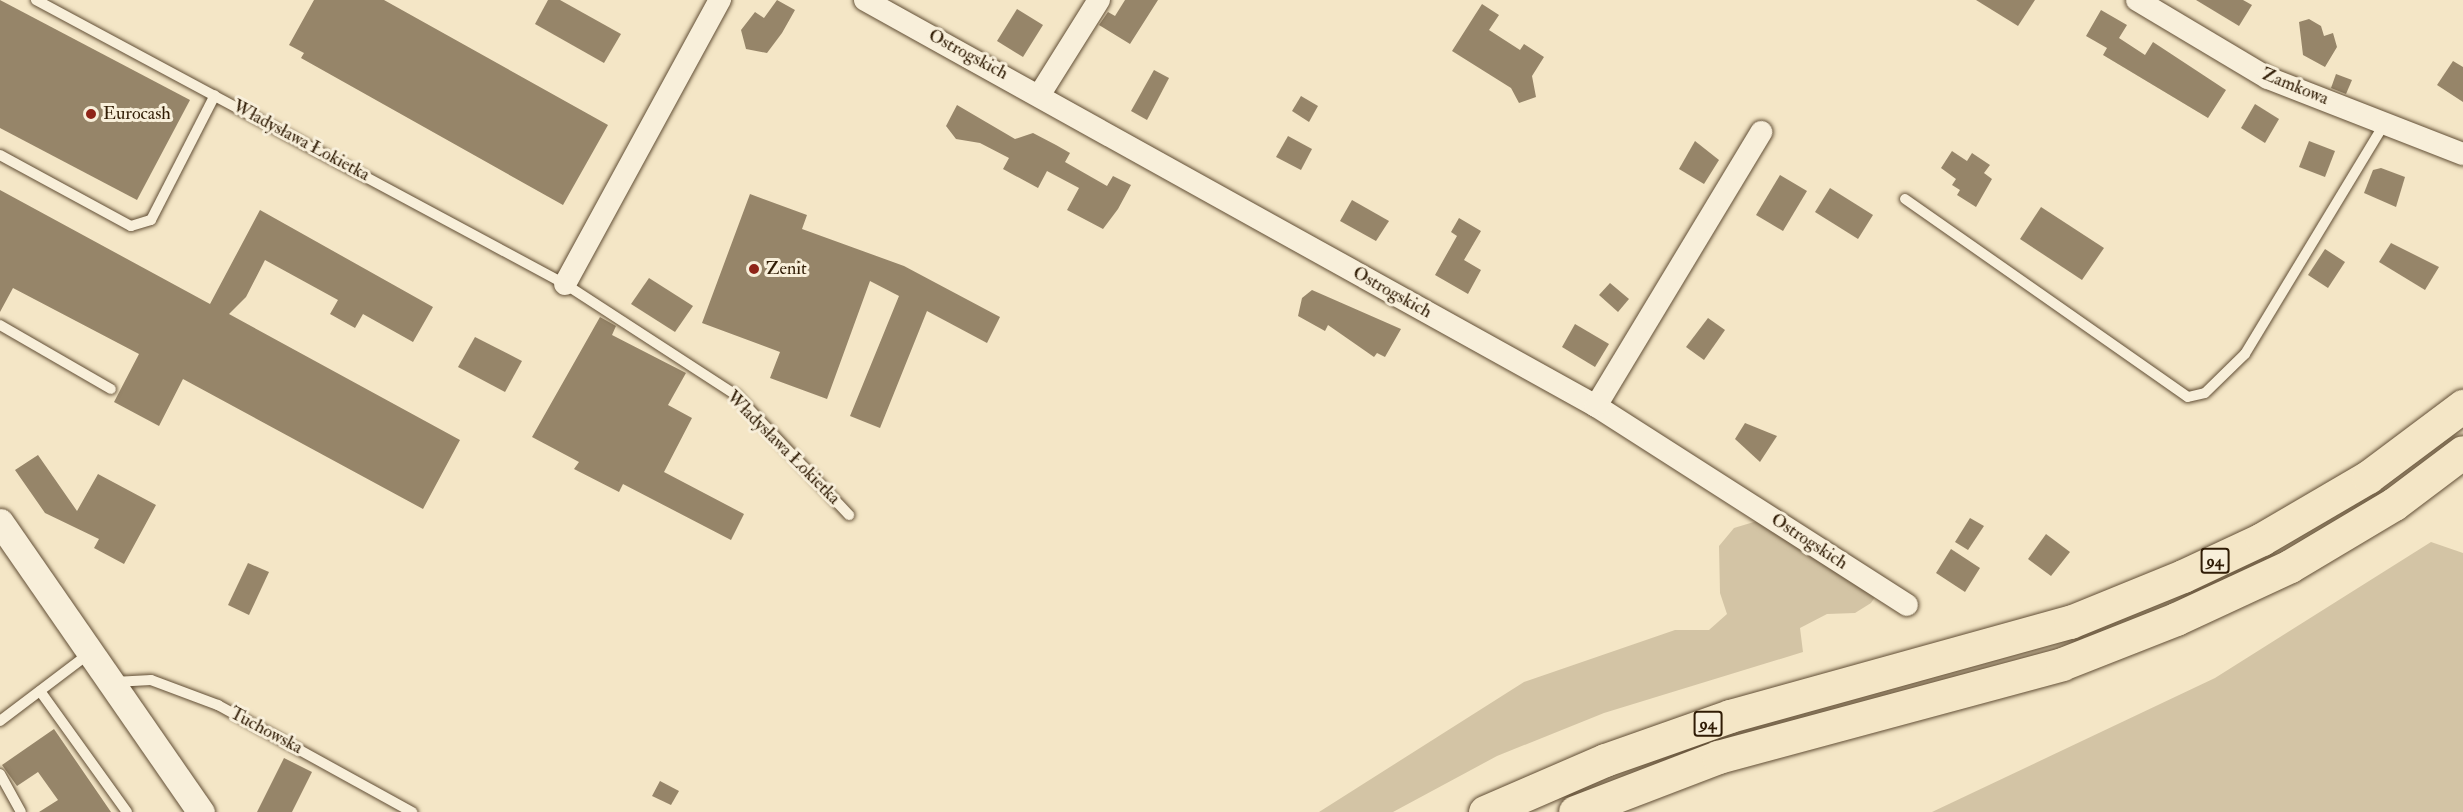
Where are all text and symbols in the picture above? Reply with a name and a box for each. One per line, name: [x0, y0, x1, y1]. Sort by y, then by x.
street label: Ostrogskich: [925, 25, 1011, 85]
street label: Zamkowa: [2258, 64, 2332, 110]
street label: Władysława Łokietka: [229, 96, 373, 186]
place label: Eurocash: [103, 103, 171, 125]
marker: Eurocash: [84, 107, 98, 121]
place label: Zenit: [766, 258, 807, 280]
marker: Zenit: [747, 262, 761, 276]
street label: Ostrogskich: [1349, 262, 1435, 324]
street label: Władysława Łokietka: [722, 387, 844, 509]
street label: Ostrogskich: [1767, 509, 1851, 575]
road number: 94: [2200, 548, 2230, 574]
street label: Tuchowska: [226, 703, 306, 759]
road number: 94: [1693, 711, 1723, 737]

